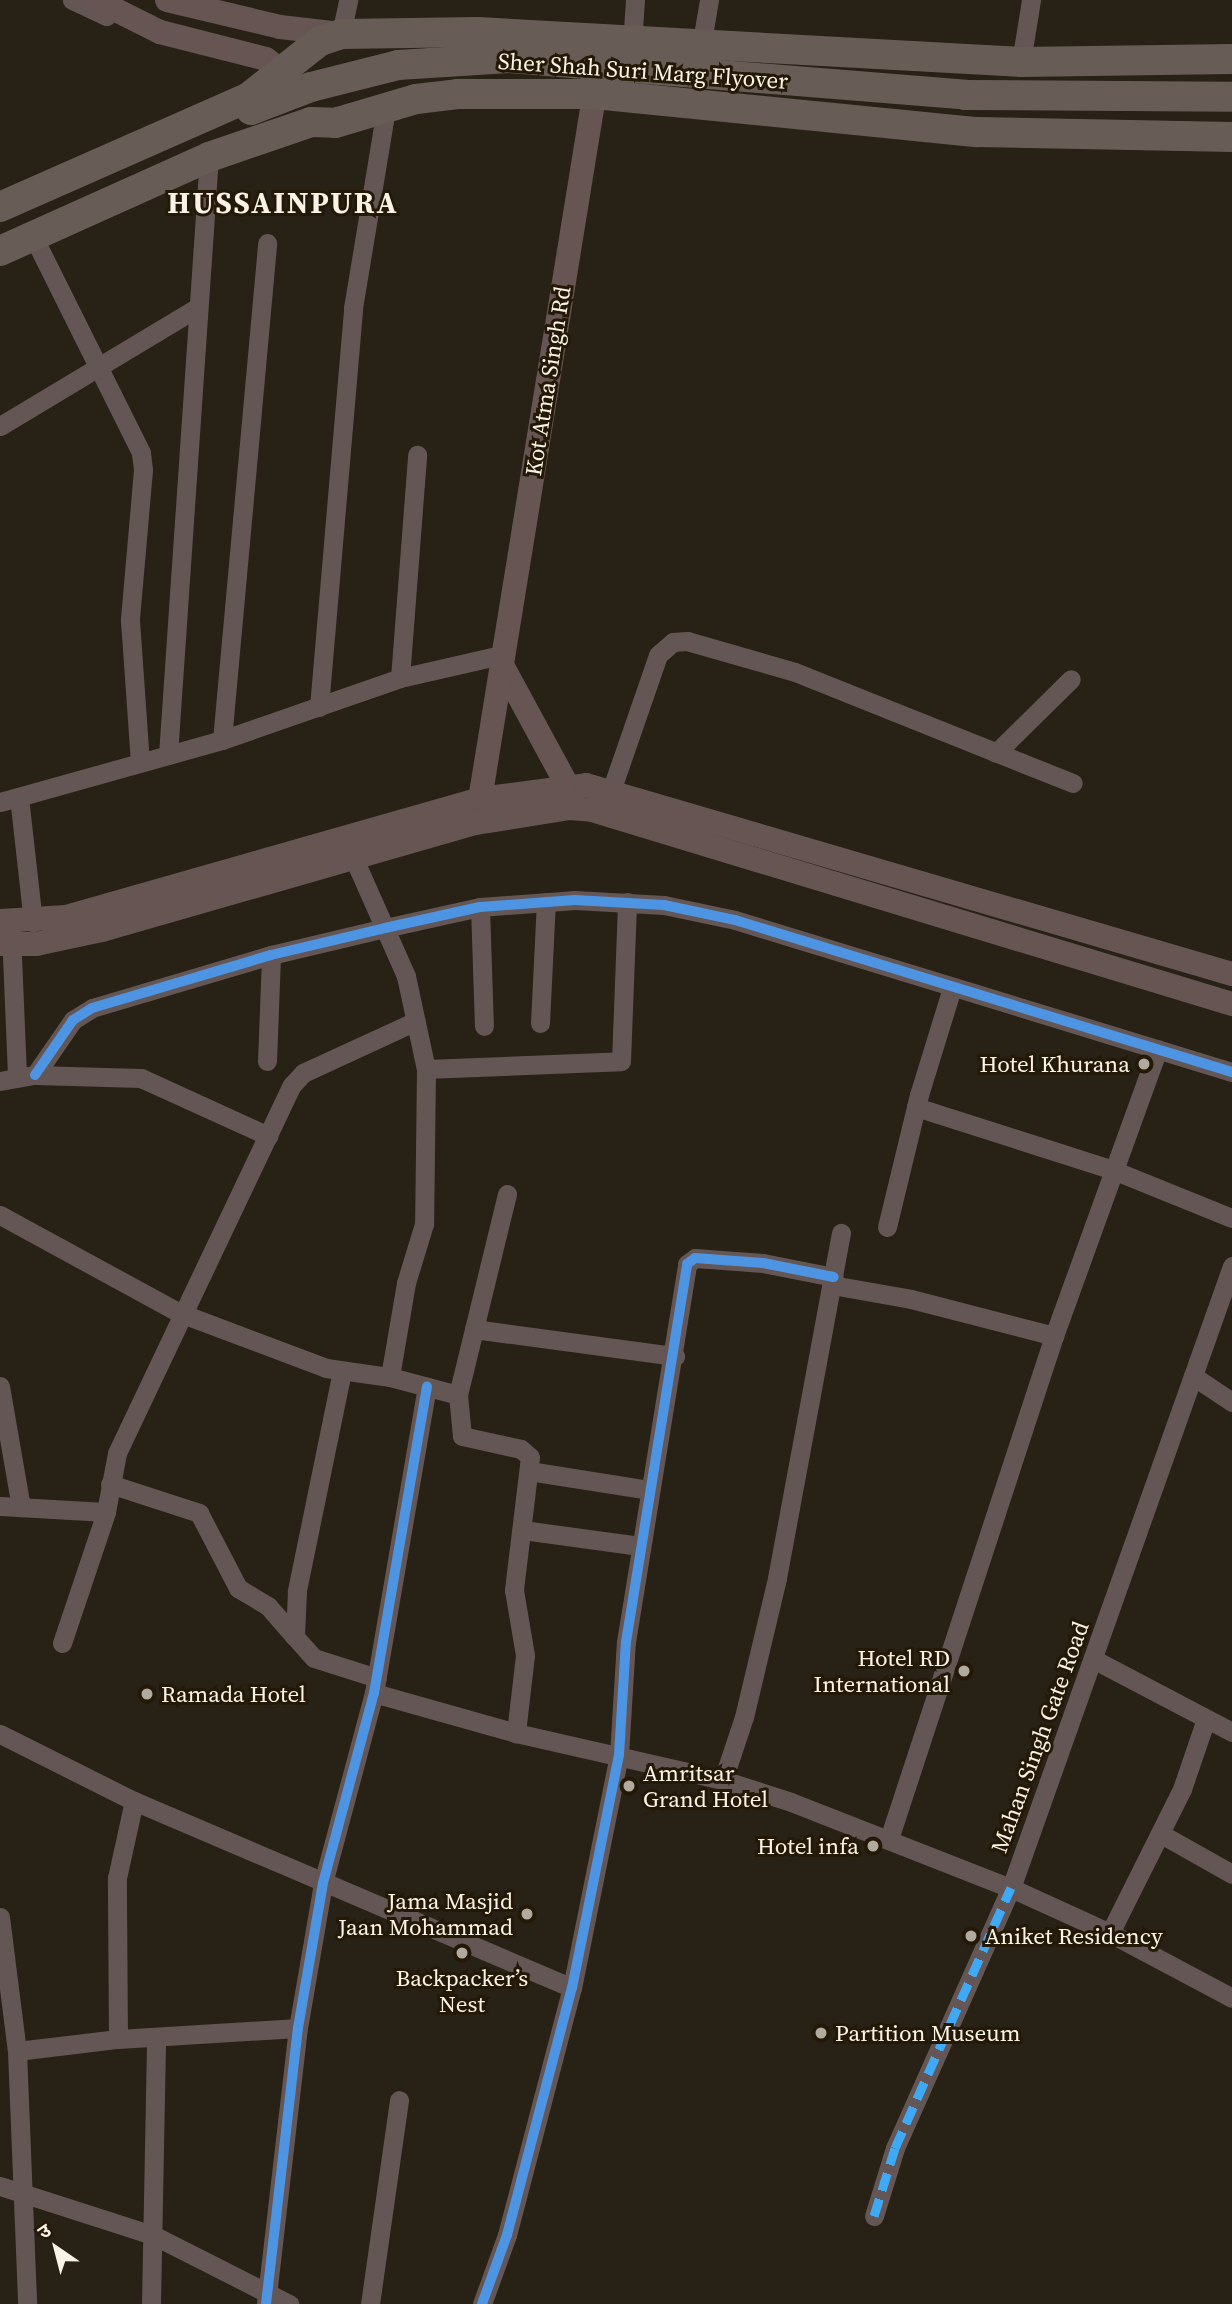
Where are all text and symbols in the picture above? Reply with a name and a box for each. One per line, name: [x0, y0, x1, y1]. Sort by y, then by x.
street label: Sher Shah Suri Marg Flyover: [497, 47, 789, 95]
district label: HUSSAINPURA: [169, 185, 397, 221]
street label: Kot Atma Singh Rd: [519, 284, 577, 478]
place label: Hotel Khurana: [980, 1050, 1130, 1078]
marker: Hotel Khurana: [1136, 1056, 1152, 1072]
street label: Mahan Singh Gate Road: [985, 1618, 1095, 1856]
place label: Hotel RD International: [814, 1644, 950, 1698]
marker: Hotel RD International: [956, 1663, 972, 1679]
place label: Ramada Hotel: [161, 1680, 306, 1708]
marker: Ramada Hotel: [139, 1686, 155, 1702]
place label: Amritsar Grand Hotel: [643, 1759, 768, 1813]
marker: Amritsar Grand Hotel: [621, 1778, 637, 1794]
place label: Hotel infa: [757, 1832, 859, 1860]
marker: Hotel infa: [865, 1838, 881, 1854]
place label: Jama Masjid Jaan Mohammad: [338, 1887, 513, 1941]
marker: Jama Masjid Jaan Mohammad: [519, 1906, 535, 1922]
place label: Aniket Residency: [985, 1922, 1163, 1950]
marker: Aniket Residency: [963, 1928, 979, 1944]
marker: Backpacker’s Nest: [454, 1945, 470, 1961]
place label: Backpacker’s Nest: [396, 1964, 528, 2018]
place label: Partition Museum: [835, 2019, 1020, 2047]
marker: Partition Museum: [813, 2025, 829, 2041]
north arrow: [21, 2213, 91, 2283]
text: उ: [32, 2217, 56, 2245]

